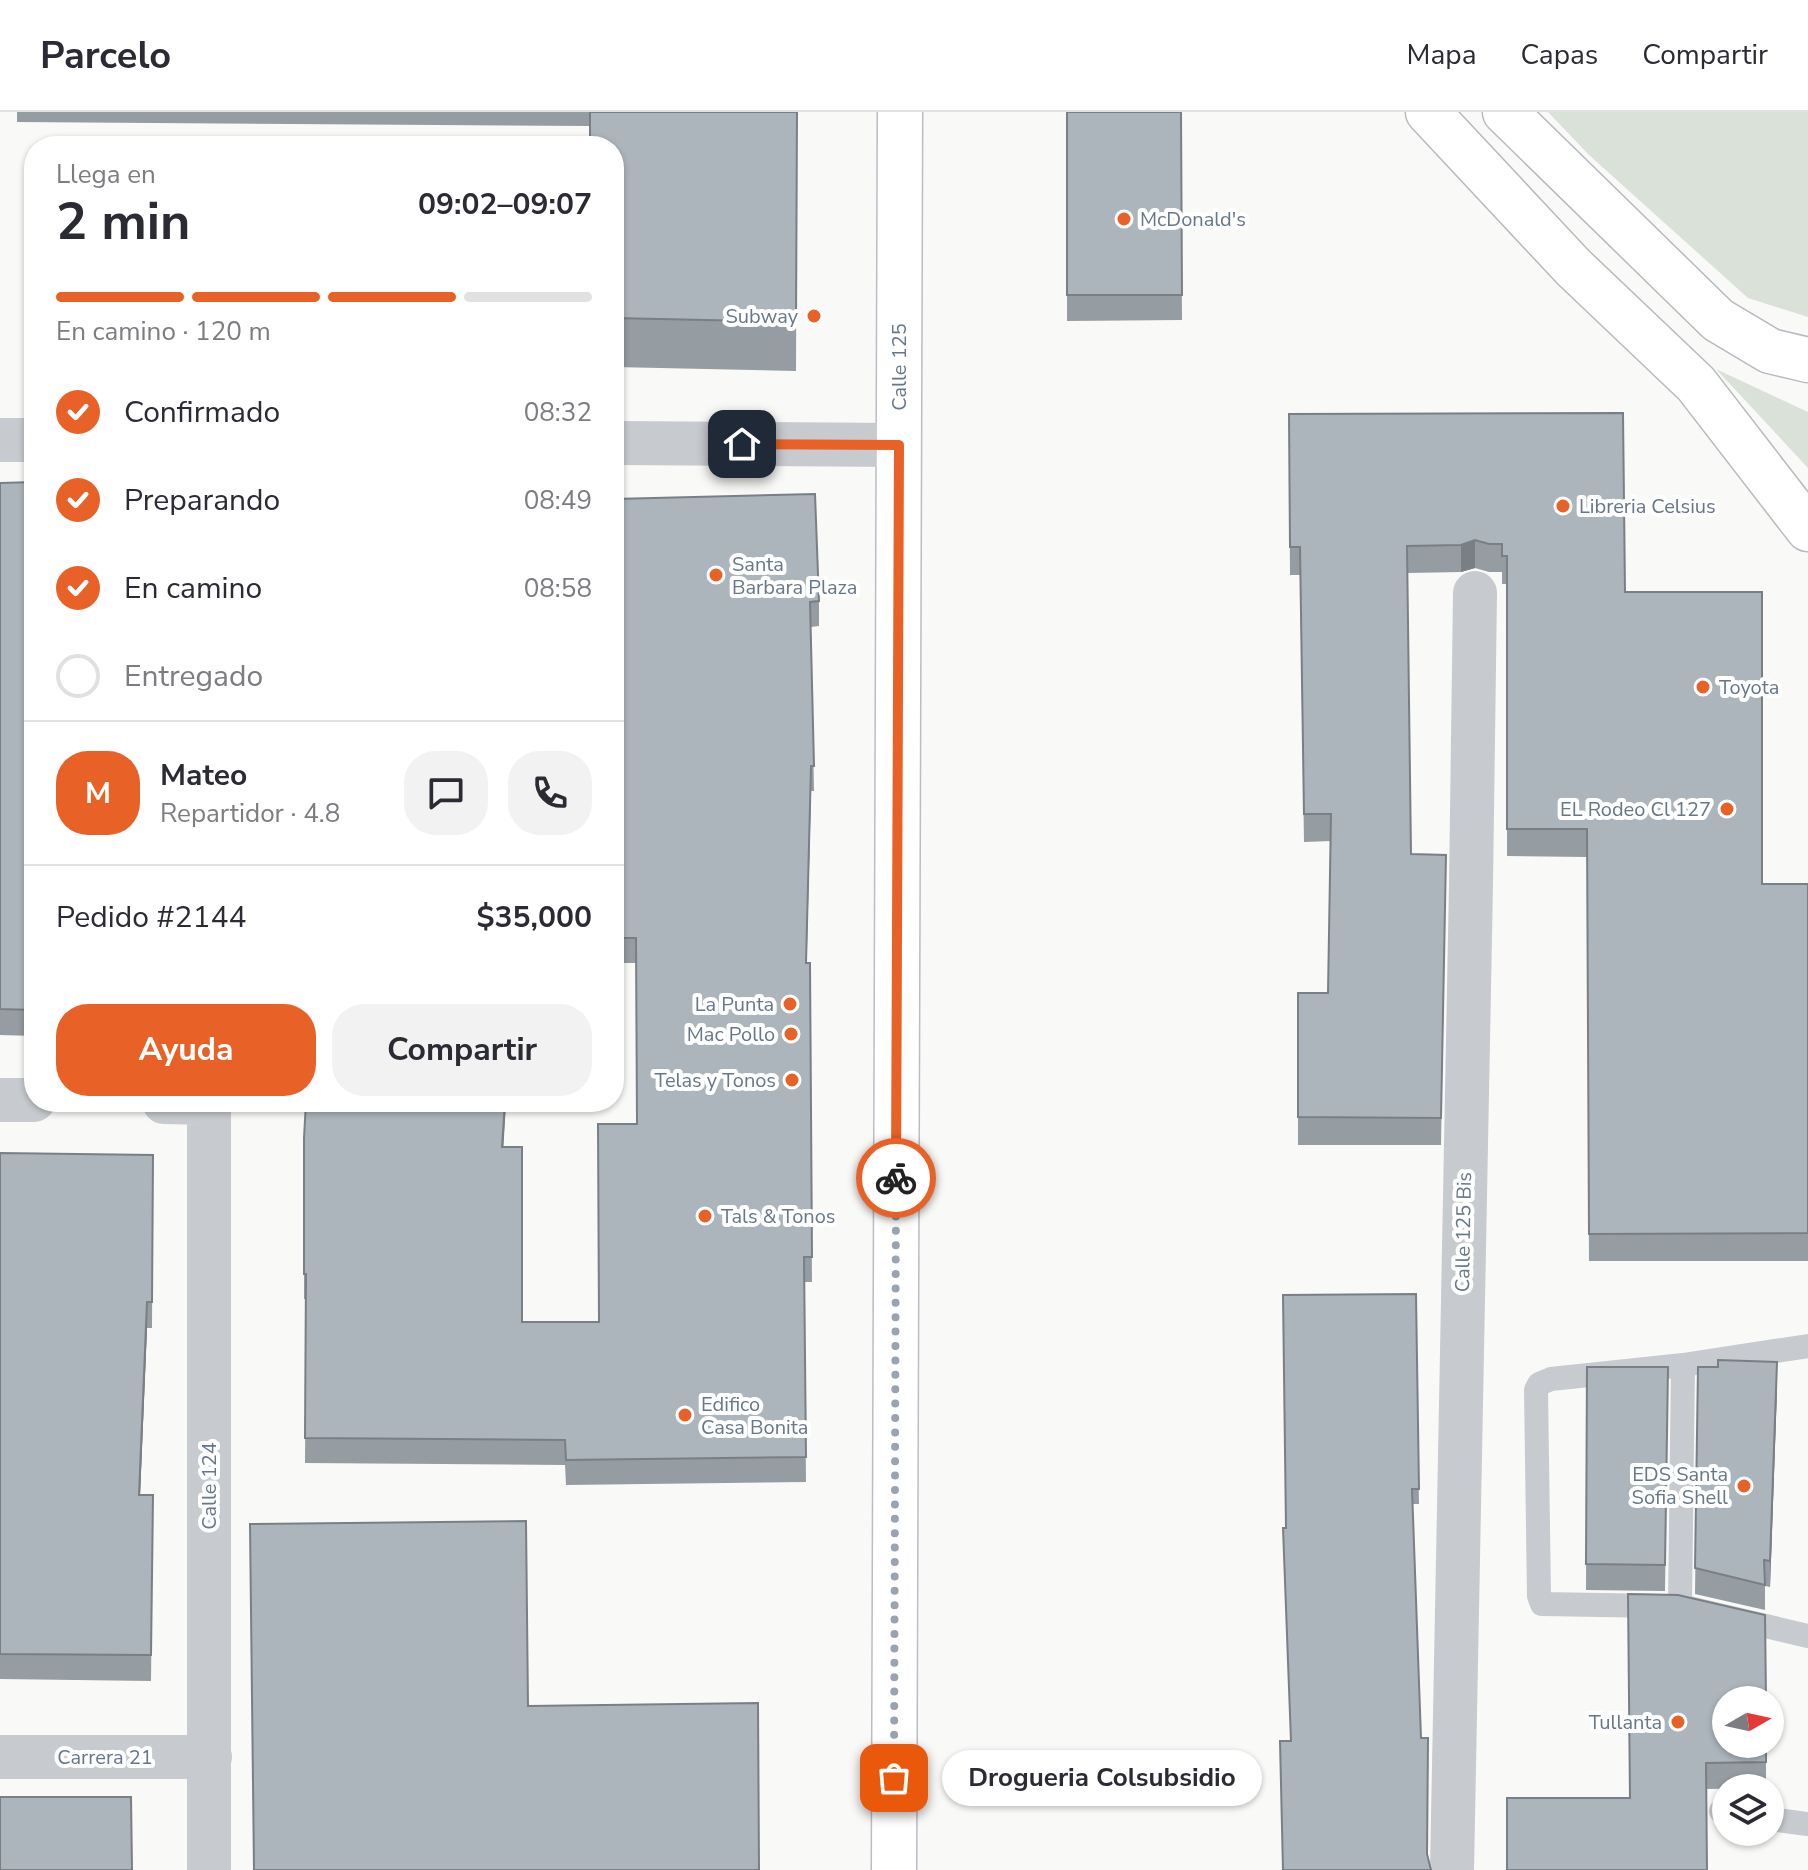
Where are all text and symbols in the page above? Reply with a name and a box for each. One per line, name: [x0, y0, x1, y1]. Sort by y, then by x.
text: Parcelo: [40, 30, 171, 81]
text: Mapa: [1407, 36, 1476, 74]
text: Capas: [1520, 36, 1598, 74]
text: Compartir: [1642, 36, 1768, 74]
text: Llega en: [56, 157, 156, 192]
text: 09:02–09:07: [418, 184, 592, 225]
text: 2 min: [56, 186, 191, 257]
place label: McDonald's: [1140, 206, 1246, 233]
marker: McDonald's: [1115, 210, 1133, 228]
place label: Subway: [726, 303, 799, 330]
marker: Subway: [805, 307, 823, 325]
text: En camino · 120 m: [56, 314, 271, 349]
street label: Calle 125: [886, 323, 913, 411]
icon: check: [56, 390, 100, 434]
text: Confirmado: [124, 392, 280, 433]
text: 08:32: [524, 395, 592, 430]
pin: [708, 410, 776, 478]
icon: home: [720, 422, 764, 466]
icon: check: [56, 478, 100, 522]
text: Preparando: [124, 480, 280, 521]
text: 08:49: [524, 483, 592, 518]
place label: Libreria Celsius: [1579, 493, 1716, 520]
marker: Libreria Celsius: [1554, 497, 1572, 515]
place label: Santa Barbara Plaza: [732, 551, 857, 601]
icon: check: [56, 566, 100, 610]
marker: Santa Barbara Plaza: [707, 566, 725, 584]
text: En camino: [124, 568, 262, 609]
text: 08:58: [524, 571, 592, 606]
text: Entregado: [124, 656, 263, 697]
place label: Toyota: [1719, 674, 1779, 701]
marker: Toyota: [1694, 678, 1712, 696]
button: chat: [404, 751, 488, 835]
button: phone: [508, 751, 592, 835]
text: Mateo: [160, 755, 247, 796]
text: M: [85, 773, 111, 814]
text: Repartidor · 4.8: [160, 796, 340, 831]
place label: EL Rodeo Cl 127: [1560, 796, 1711, 823]
marker: EL Rodeo Cl 127: [1718, 800, 1736, 818]
text: Pedido #2144: [56, 897, 247, 938]
text: $35,000: [477, 897, 592, 938]
place label: La Punta: [695, 991, 774, 1018]
marker: La Punta: [781, 995, 799, 1013]
button: Ayuda: [56, 1004, 316, 1096]
button: Compartir: [332, 1004, 592, 1096]
place label: Mac Pollo: [687, 1021, 775, 1048]
marker: Mac Pollo: [782, 1025, 800, 1043]
place label: Telas y Tonos: [654, 1067, 776, 1094]
marker: Telas y Tonos: [783, 1071, 801, 1089]
courier: [856, 1138, 936, 1218]
icon: bike: [874, 1156, 918, 1200]
street label: Calle 125 Bis: [1449, 1172, 1478, 1292]
place label: Tals & Tonos: [721, 1203, 835, 1230]
marker: Tals & Tonos: [696, 1207, 714, 1225]
place label: Edifico Casa Bonita: [701, 1391, 808, 1441]
marker: Edifico Casa Bonita: [676, 1406, 694, 1424]
street label: Calle 124: [196, 1442, 223, 1530]
place label: EDS Santa Sofia Shell: [1632, 1461, 1728, 1511]
marker: EDS Santa Sofia Shell: [1735, 1477, 1753, 1495]
north arrow: [1712, 1686, 1784, 1758]
map controls: [1712, 1686, 1784, 1846]
place label: Tullanta: [1589, 1709, 1662, 1736]
marker: Tullanta: [1669, 1713, 1687, 1731]
street label: Carrera 21: [57, 1744, 153, 1771]
pin: [860, 1744, 928, 1812]
callout: Drogueria Colsubsidio: [942, 1750, 1262, 1806]
icon: bag: [872, 1756, 916, 1800]
text: Drogueria Colsubsidio: [968, 1760, 1236, 1795]
button: layers: [1712, 1774, 1784, 1846]

